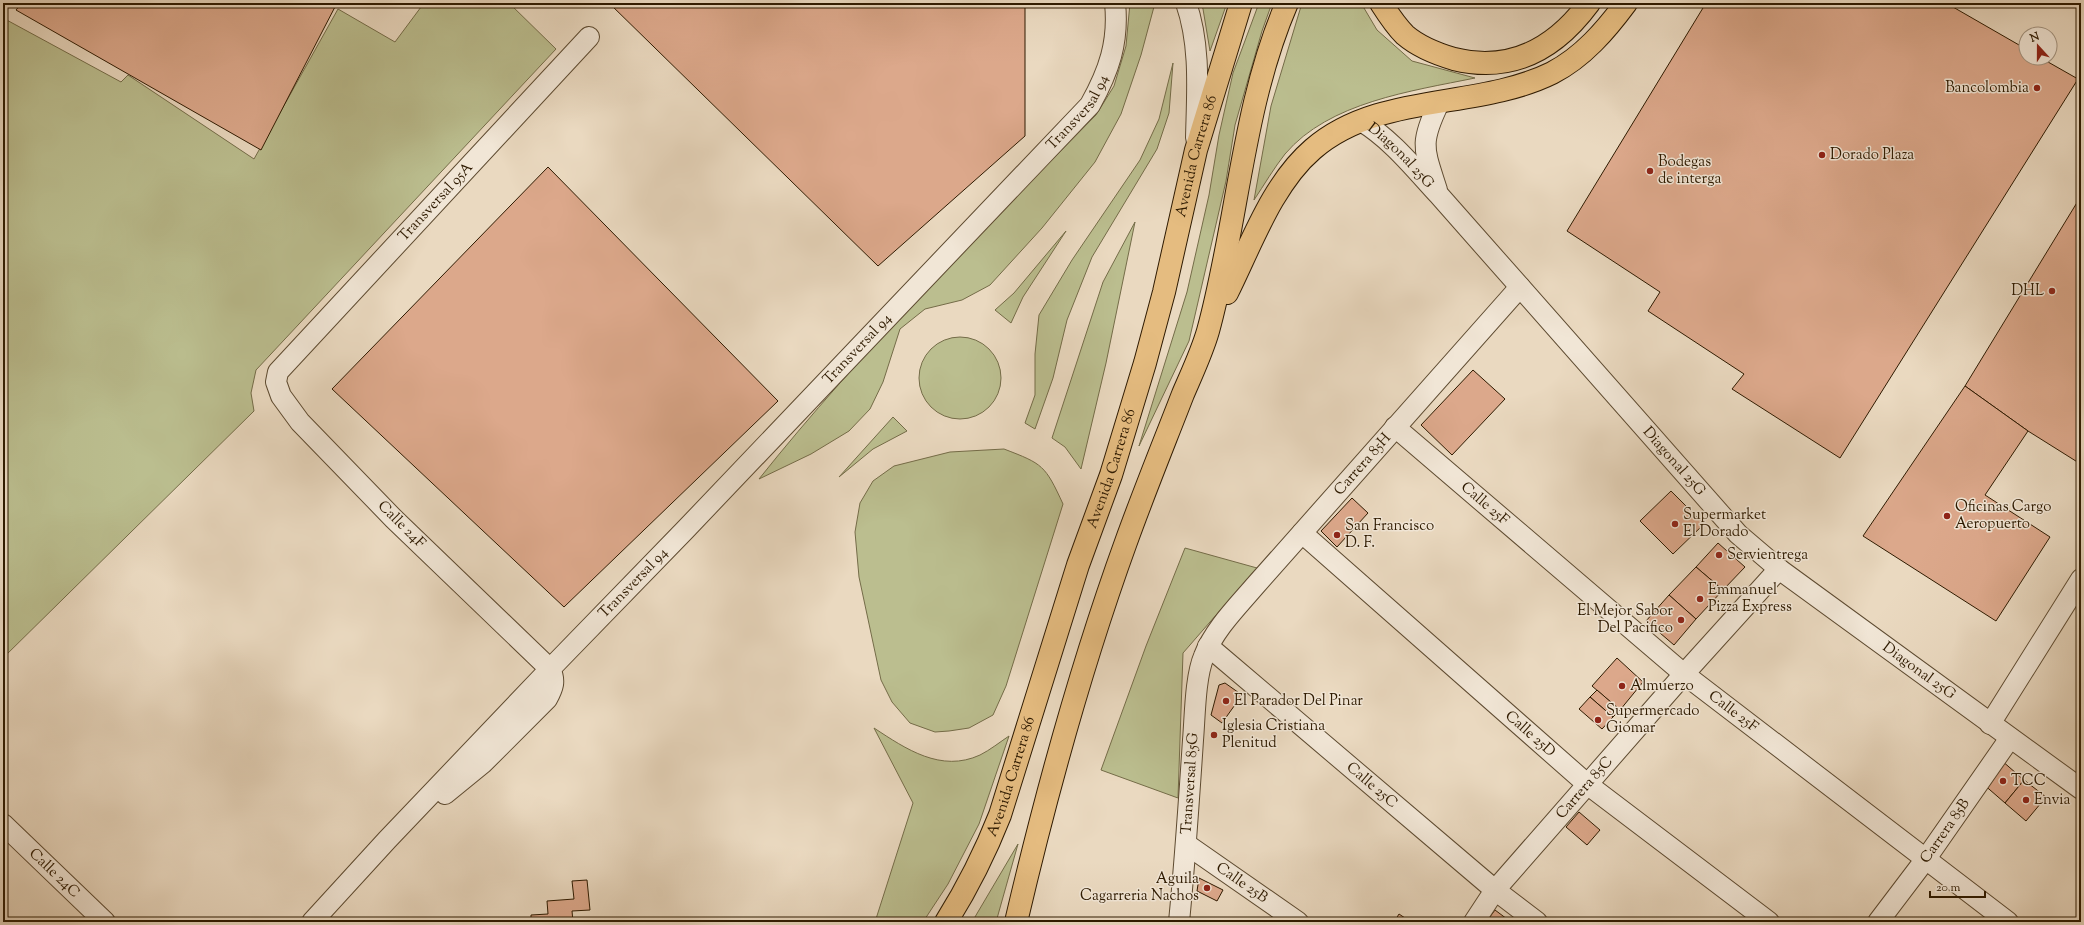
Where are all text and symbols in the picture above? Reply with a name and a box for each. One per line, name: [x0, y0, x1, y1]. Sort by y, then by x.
north arrow: [2018, 26, 2058, 66]
text: N: [2027, 28, 2042, 47]
street label: Transversal 94: [1042, 71, 1114, 155]
place label: Bancolombia: [1945, 78, 2029, 99]
marker: Bancolombia: [2032, 83, 2042, 93]
street label: Avenida Carrera 86: [1171, 93, 1223, 219]
street label: Diagonal 25G: [1363, 118, 1439, 193]
place label: Dorado Plaza: [1830, 145, 1914, 166]
marker: Dorado Plaza: [1817, 150, 1827, 160]
place label: Bodegas de interga: [1658, 152, 1722, 190]
street label: Transversal 95A: [394, 158, 478, 246]
marker: Bodegas de interga: [1645, 166, 1655, 176]
place label: DHL: [2011, 281, 2044, 302]
marker: DHL: [2047, 286, 2057, 296]
street label: Transversal 94: [818, 308, 897, 390]
street label: Avenida Carrera 86: [1082, 406, 1141, 531]
street label: Diagonal 25G: [1638, 422, 1710, 501]
street label: Carrera 85H: [1329, 429, 1396, 500]
street label: Calle 25F: [1456, 477, 1514, 531]
street label: Calle 24F: [372, 496, 430, 554]
place label: Oficinas Cargo Aeropuerto: [1955, 497, 2052, 535]
place label: Supermarket El Dorado: [1683, 505, 1766, 543]
marker: Oficinas Cargo Aeropuerto: [1942, 511, 1952, 521]
place label: San Francisco D. F.: [1345, 516, 1434, 554]
marker: Supermarket El Dorado: [1670, 519, 1680, 529]
marker: San Francisco D. F.: [1332, 530, 1342, 540]
street label: Transversal 94: [594, 543, 673, 623]
place label: Servientrega: [1727, 545, 1808, 566]
marker: Servientrega: [1714, 550, 1724, 560]
place label: Emmanuel Pizza Express: [1708, 580, 1792, 618]
marker: Emmanuel Pizza Express: [1695, 594, 1705, 604]
place label: El Mejor Sabor Del Pacifico: [1577, 601, 1673, 639]
marker: El Mejor Sabor Del Pacifico: [1676, 615, 1686, 625]
street label: Diagonal 25G: [1878, 637, 1960, 705]
place label: Almuerzo: [1630, 676, 1694, 697]
marker: Almuerzo: [1617, 681, 1627, 691]
street label: Calle 25F: [1704, 686, 1763, 738]
place label: El Parador Del Pinar: [1234, 691, 1363, 712]
marker: El Parador Del Pinar: [1221, 696, 1231, 706]
place label: Supermercado Giomar: [1606, 701, 1699, 739]
street label: Calle 25D: [1500, 706, 1560, 762]
street label: Avenida Carrera 86: [982, 714, 1041, 840]
marker: Supermercado Giomar: [1593, 715, 1603, 725]
place label: Iglesia Cristiana Plenitud: [1222, 716, 1325, 754]
marker: Iglesia Cristiana Plenitud: [1209, 730, 1219, 740]
street label: Transversal 85G: [1176, 732, 1204, 835]
street label: Carrera 85C: [1551, 752, 1618, 824]
street label: Calle 25C: [1342, 757, 1402, 813]
place label: TCC: [2011, 771, 2046, 792]
marker: TCC: [1998, 776, 2008, 786]
place label: Envia: [2034, 790, 2071, 811]
street label: Carrera 85B: [1915, 794, 1975, 868]
marker: Envia: [2021, 795, 2031, 805]
street label: Calle 24C: [24, 844, 84, 903]
street label: Calle 25B: [1212, 857, 1272, 909]
place label: Aguila Cagarreria Nachos: [1080, 869, 1199, 907]
scale bar: [1930, 873, 1985, 899]
text: 20 m: [1936, 879, 1961, 897]
marker: Aguila Cagarreria Nachos: [1202, 883, 1212, 893]

